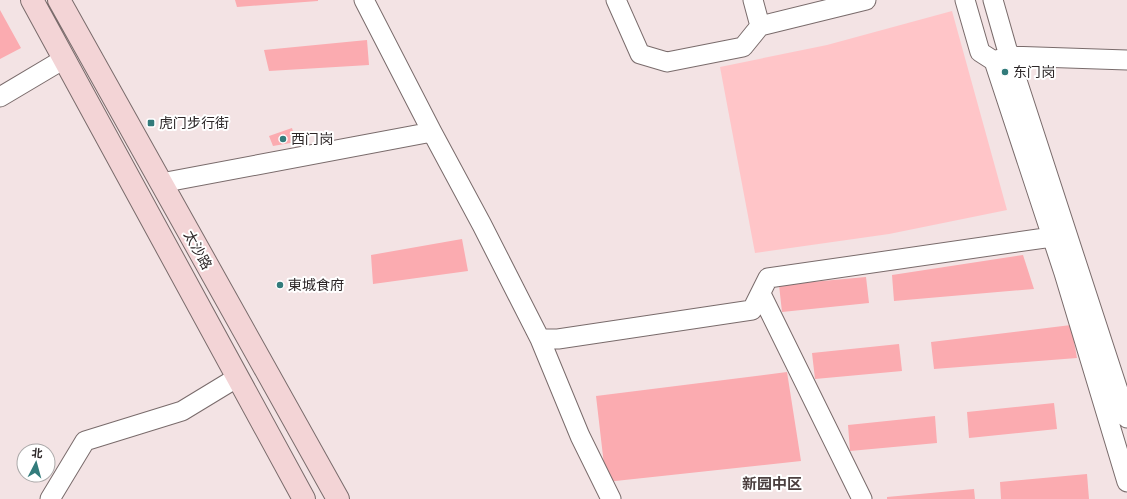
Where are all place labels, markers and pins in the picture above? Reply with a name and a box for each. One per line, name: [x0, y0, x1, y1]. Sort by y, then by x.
place label: 东门岗: [1013, 62, 1055, 81]
marker: 东门岗: [1000, 67, 1010, 77]
place label: 虎门步行街: [159, 113, 229, 132]
marker: 虎门步行街: [146, 118, 156, 128]
place label: 西门岗: [291, 129, 333, 148]
marker: 西门岗: [278, 134, 288, 144]
place label: 東城食府: [288, 275, 344, 294]
marker: 東城食府: [275, 280, 285, 290]

